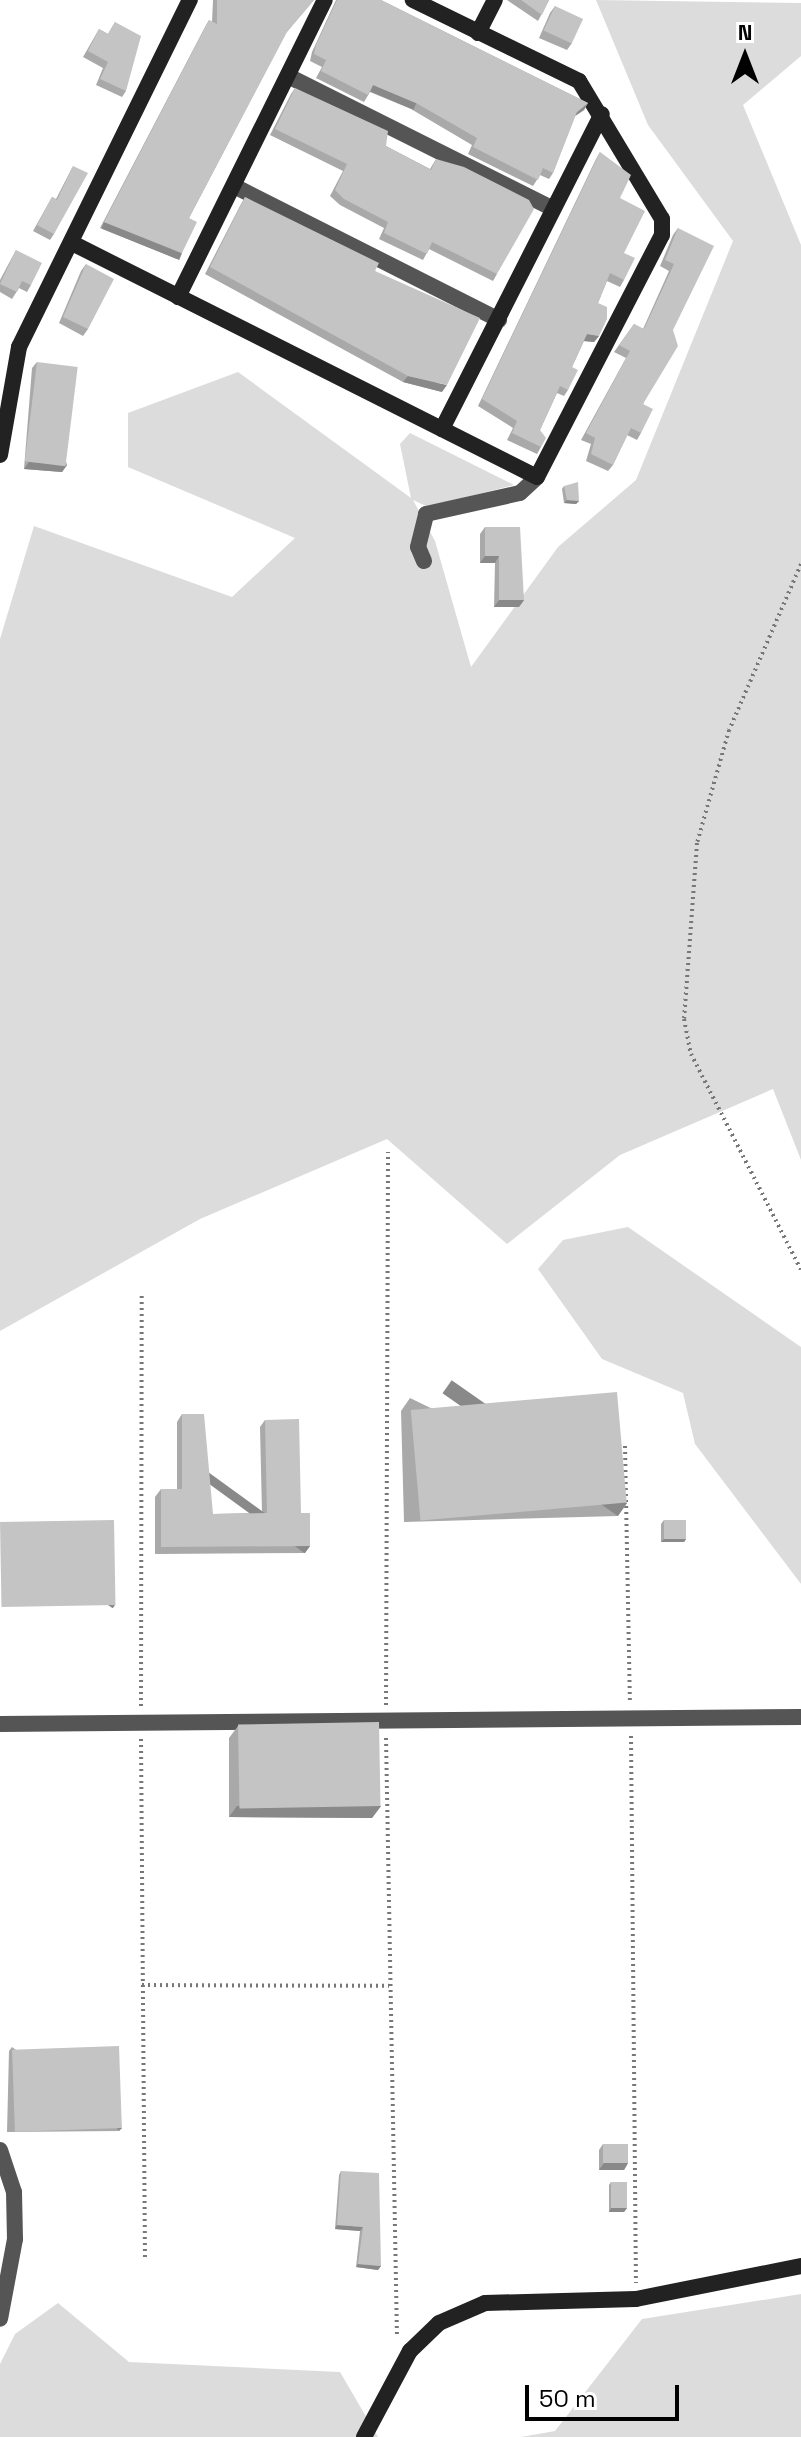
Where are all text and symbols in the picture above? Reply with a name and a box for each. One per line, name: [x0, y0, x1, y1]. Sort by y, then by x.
north arrow: [705, 16, 785, 96]
text: N: [738, 18, 752, 46]
scale bar: [529, 2369, 683, 2419]
text: 50 m: [539, 2383, 596, 2414]

